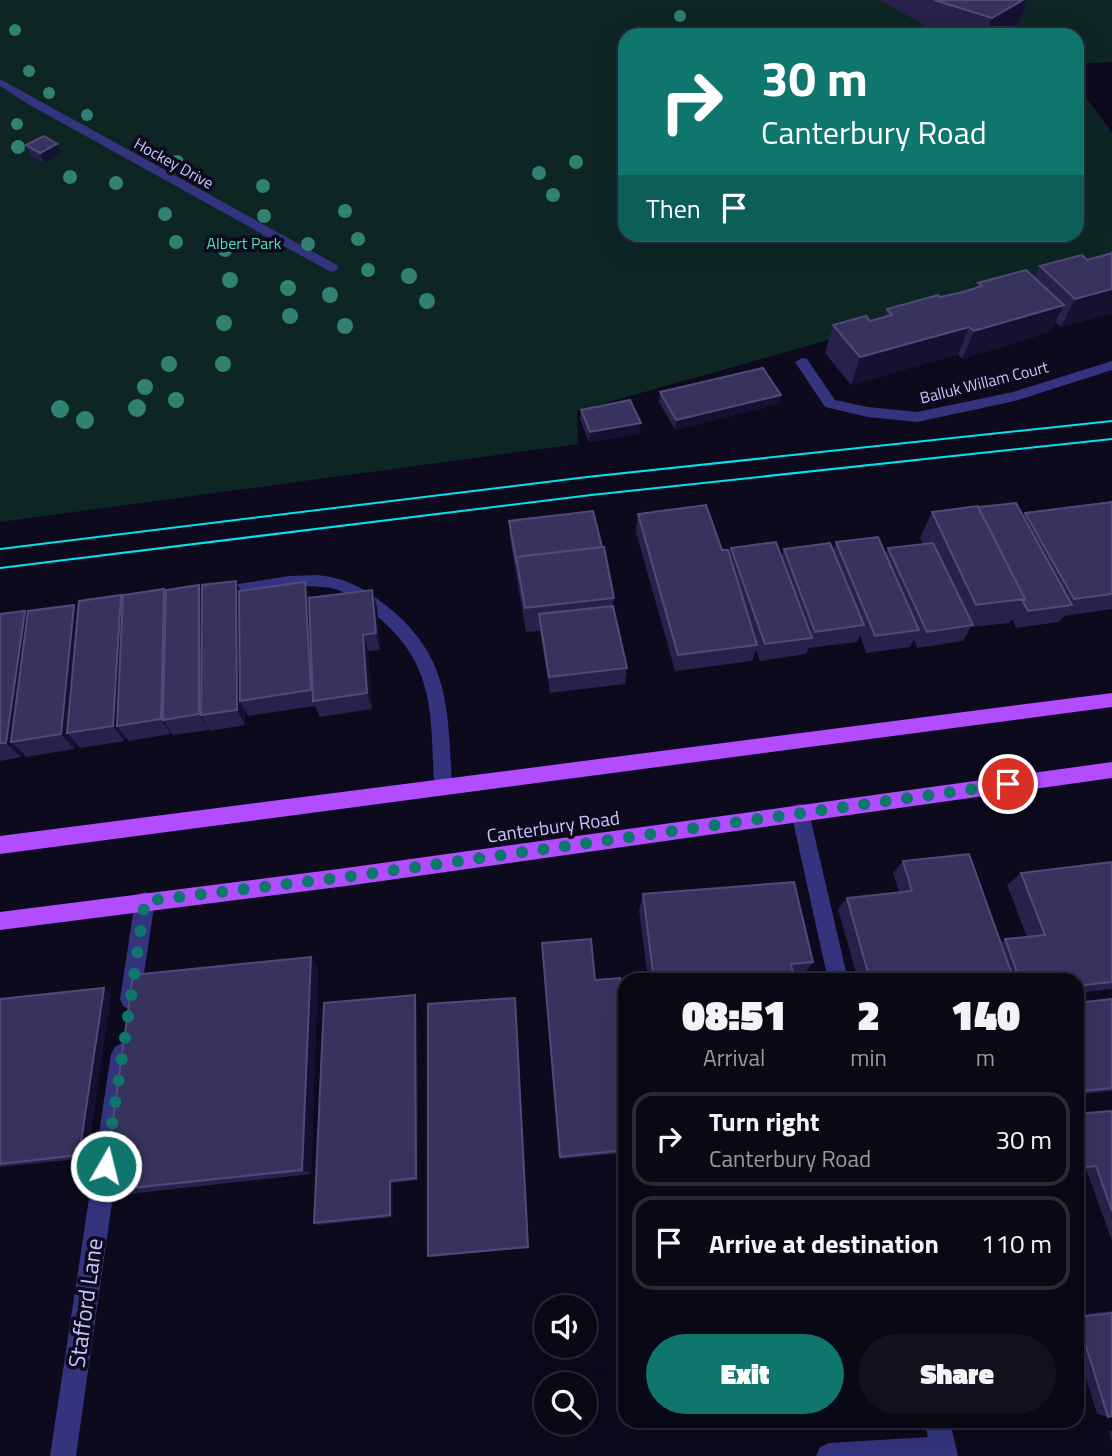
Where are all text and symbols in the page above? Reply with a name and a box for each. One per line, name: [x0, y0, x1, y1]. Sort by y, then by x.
text: 30 m: [761, 40, 868, 115]
icon: right: [646, 56, 737, 147]
text: Canterbury Road: [761, 108, 987, 156]
street label: Hockey Drive: [130, 131, 218, 195]
text: Then: [646, 189, 701, 228]
icon: arrive: [715, 189, 753, 227]
park label: Albert Park: [206, 231, 282, 255]
street label: Balluk Willam Court: [917, 354, 1051, 410]
pin: [978, 754, 1038, 814]
icon: arrive: [989, 765, 1027, 803]
street label: Canterbury Road: [485, 802, 621, 850]
text: 08:51: [682, 982, 786, 1046]
text: 2: [857, 982, 880, 1046]
text: 140: [951, 982, 1020, 1046]
text: Arrival: [703, 1040, 765, 1075]
text: min: [850, 1040, 887, 1075]
text: m: [976, 1040, 995, 1075]
text: Turn right: [709, 1102, 820, 1141]
icon: right: [650, 1120, 688, 1158]
text: 30 m: [995, 1120, 1052, 1159]
position arrow: [69, 1129, 143, 1203]
text: Canterbury Road: [709, 1141, 871, 1176]
icon: arrive: [650, 1224, 688, 1262]
text: Arrive at destination: [709, 1224, 939, 1263]
text: 110 m: [981, 1224, 1052, 1263]
street label: Stafford Lane: [59, 1236, 111, 1370]
map controls: [534, 1295, 597, 1435]
button: sound: [534, 1295, 597, 1358]
button: Exit: [646, 1334, 844, 1414]
button: Share: [858, 1334, 1056, 1414]
button: search: [534, 1372, 597, 1435]

